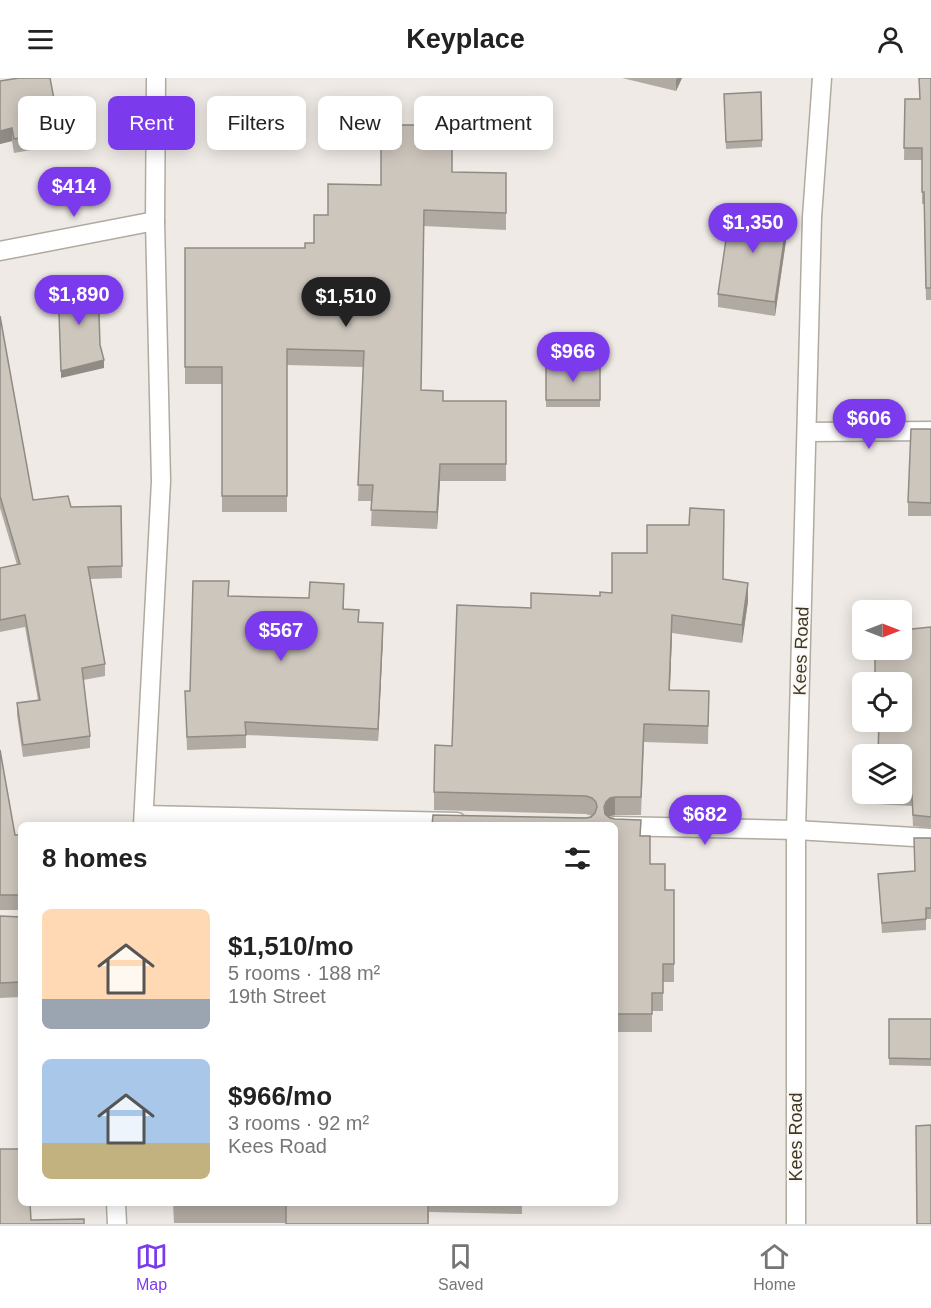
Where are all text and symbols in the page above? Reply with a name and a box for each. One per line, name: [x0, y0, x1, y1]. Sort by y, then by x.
icon: menu: [24, 23, 57, 56]
icon: person: [874, 23, 907, 56]
text: Keyplace: [406, 24, 525, 54]
chip: Buy: [18, 96, 96, 150]
chip: Rent: [108, 96, 195, 150]
chip: Filters: [207, 96, 306, 150]
chip: New: [318, 96, 402, 150]
chip: Apartment: [414, 96, 553, 150]
pin: $414: [38, 167, 110, 218]
text: $414: [52, 175, 96, 197]
pin: $1,350: [704, 203, 802, 254]
text: $1,350: [722, 211, 784, 233]
pin: $1,890: [30, 275, 128, 326]
pin: $1,510: [297, 277, 395, 328]
text: $1,890: [48, 283, 110, 305]
text: $1,510: [315, 285, 377, 307]
pin: $966: [537, 332, 609, 383]
text: $966: [551, 340, 595, 362]
pin: $606: [833, 399, 905, 450]
text: $606: [847, 407, 891, 429]
north arrow: [852, 600, 912, 660]
map controls: [852, 600, 912, 804]
street label: Kees Road: [789, 606, 813, 696]
pin: $567: [245, 611, 317, 662]
text: $567: [259, 619, 303, 641]
button: locate: [852, 672, 912, 732]
button: layers: [852, 744, 912, 804]
pin: $682: [669, 795, 741, 846]
text: $682: [683, 803, 727, 825]
icon: filters: [561, 842, 594, 875]
text: 8 homes: [42, 843, 148, 873]
text: $1,510/mo: [228, 931, 354, 961]
icon: home: [90, 933, 162, 1005]
text: 5 rooms · 188 m²: [228, 962, 380, 984]
text: 19th Street: [228, 985, 326, 1007]
text: $966/mo: [228, 1081, 332, 1111]
icon: home: [90, 1083, 162, 1155]
street label: Kees Road: [786, 1092, 806, 1182]
text: 3 rooms · 92 m²: [228, 1112, 369, 1134]
text: Kees Road: [228, 1135, 327, 1157]
tab: Map: [135, 1240, 168, 1294]
tab: Saved: [438, 1240, 483, 1294]
tab: Home: [753, 1240, 796, 1294]

